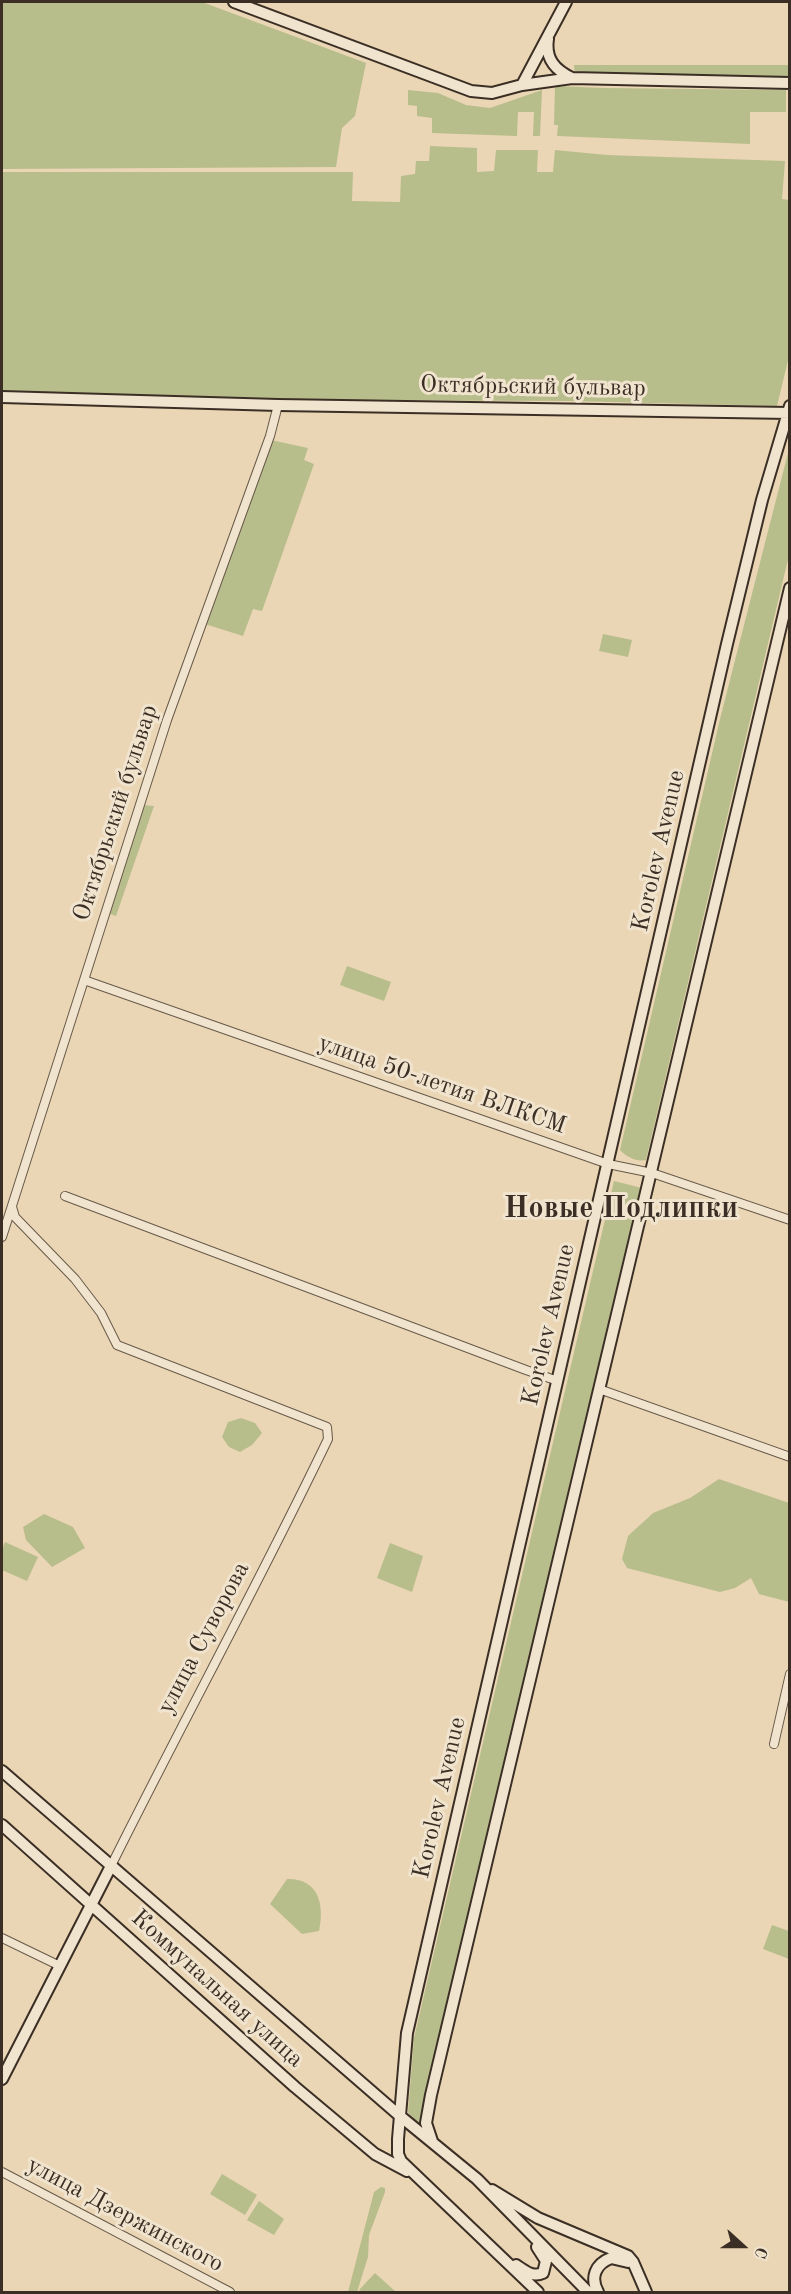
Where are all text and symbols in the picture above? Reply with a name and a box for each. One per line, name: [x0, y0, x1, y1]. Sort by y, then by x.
street label: Октябрьский бульвар: [420, 371, 646, 403]
street label: Октябрьский бульвар: [67, 701, 165, 925]
street label: Korolev Avenue: [626, 767, 692, 935]
street label: улица 50-летия ВЛКСМ: [314, 1029, 570, 1141]
district label: Новые Подлипки: [504, 1191, 738, 1227]
street label: Korolev Avenue: [516, 1241, 582, 1409]
street label: улица Суворова: [152, 1557, 256, 1719]
street label: Korolev Avenue: [407, 1714, 473, 1882]
street label: Коммунальная улица: [125, 1904, 309, 2074]
street label: улица Дзержинского: [22, 2151, 228, 2279]
north arrow: [713, 2216, 773, 2276]
text: С: [750, 2245, 769, 2260]

